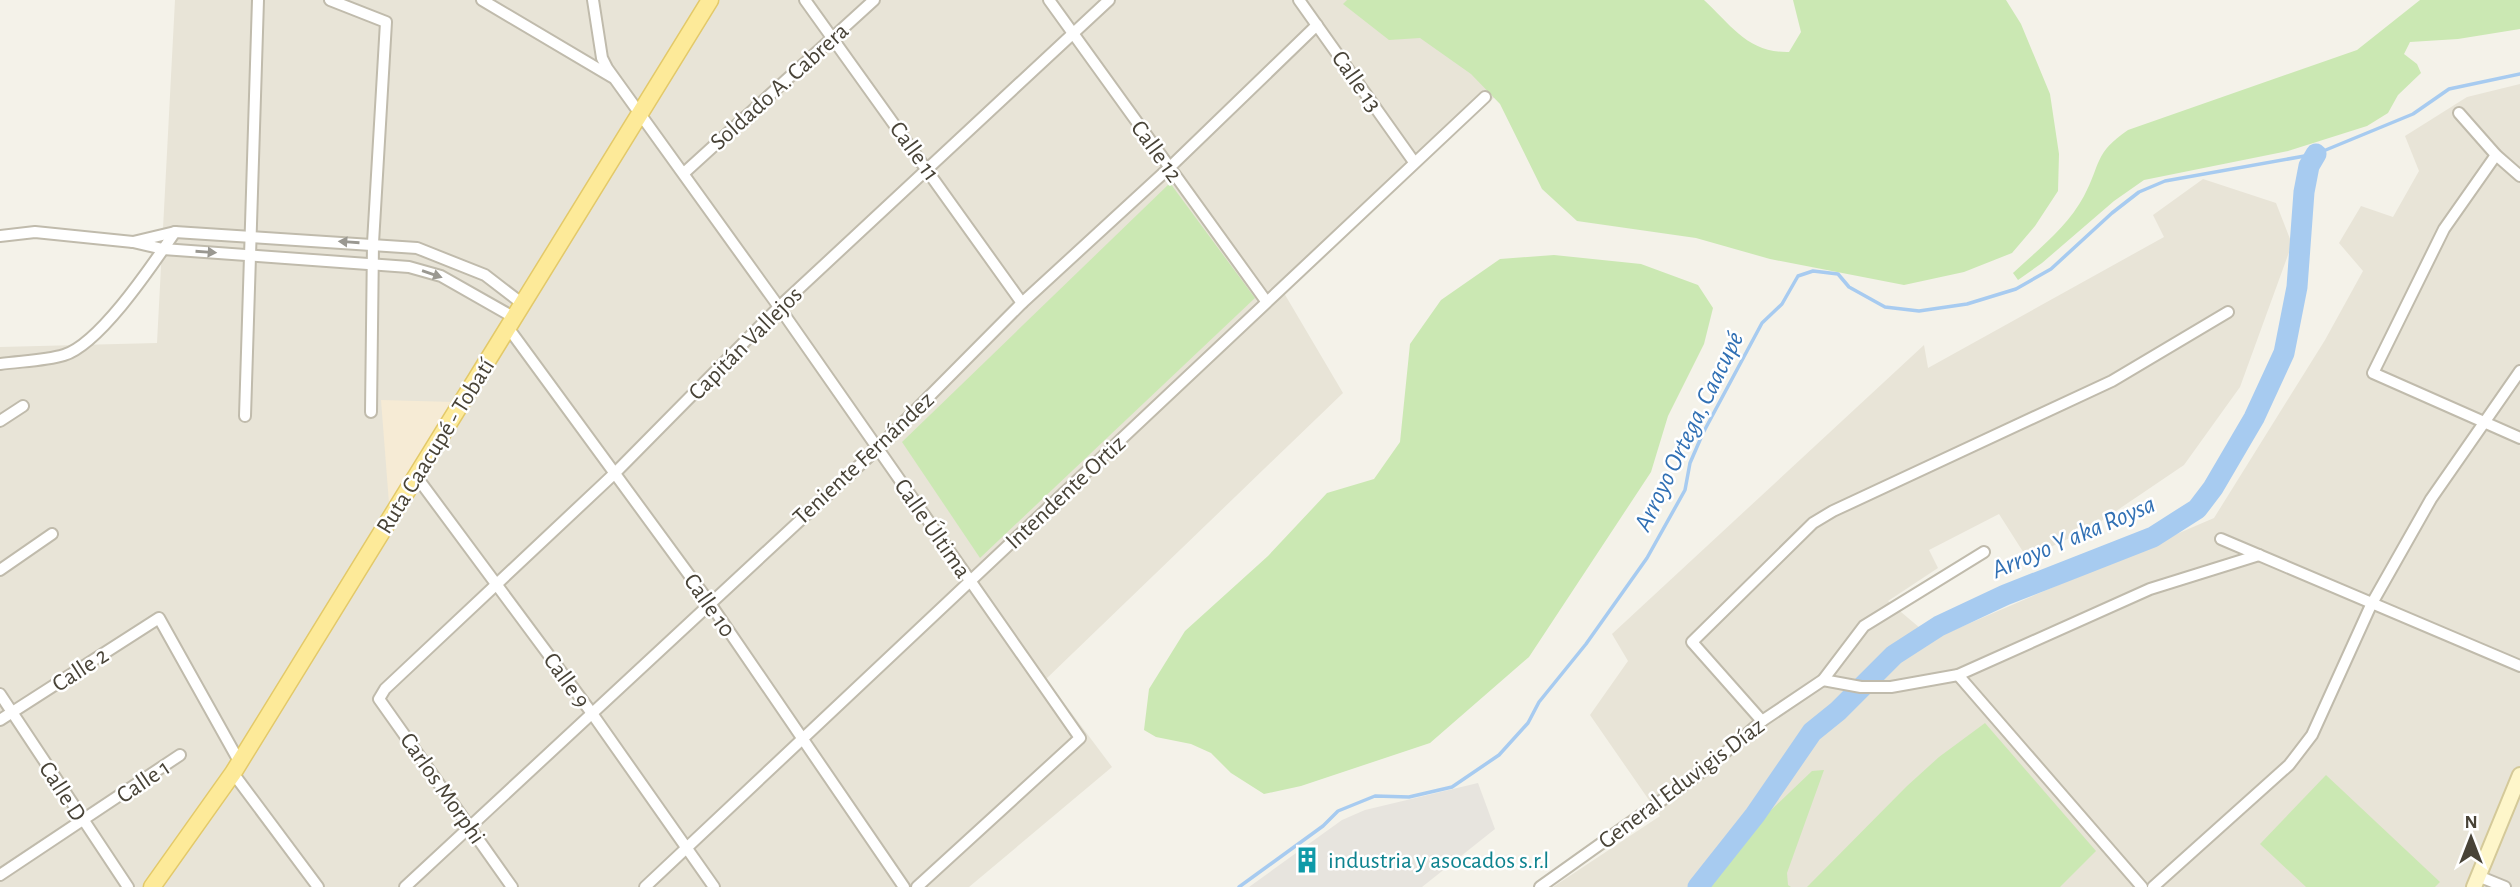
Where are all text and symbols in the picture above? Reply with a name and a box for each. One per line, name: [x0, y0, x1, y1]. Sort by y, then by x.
street label: Soldado A. Cabrera: [706, 19, 853, 155]
street label: Calle 13: [1327, 47, 1386, 117]
street label: Calle 12: [1126, 116, 1186, 187]
street label: Calle 11: [885, 117, 944, 186]
one-way arrow: [338, 236, 360, 247]
one-way arrow: [195, 246, 217, 257]
one-way arrow: [421, 269, 442, 280]
street label: Capitán Vallejos: [684, 282, 807, 405]
water label: Arroyo Ortega, Caacupé: [1629, 327, 1749, 536]
street label: Ruta Caacupé - Tobatí: [372, 355, 499, 538]
street label: Teniente Fernández: [789, 388, 939, 530]
street label: Intendente Ortiz: [1001, 431, 1130, 554]
street label: Calle Última: [889, 473, 977, 583]
water label: Arroyo Y aka Roysa: [1987, 491, 2159, 583]
street label: Calle 10: [679, 569, 739, 642]
street label: Calle 2: [48, 643, 113, 697]
street label: Calle 9: [538, 649, 594, 713]
street label: General Eduvigis Díaz: [1594, 714, 1769, 854]
street label: Carlos Morphi: [395, 728, 489, 849]
street label: Calle 1: [113, 755, 175, 808]
street label: Calle D: [34, 757, 90, 826]
north arrow: [2436, 803, 2506, 873]
text: N: [2464, 813, 2478, 832]
building icon: industria y asocados s.r.l: [1292, 845, 1322, 875]
place label: industria y asocados s.r.l: [1328, 849, 1549, 873]

